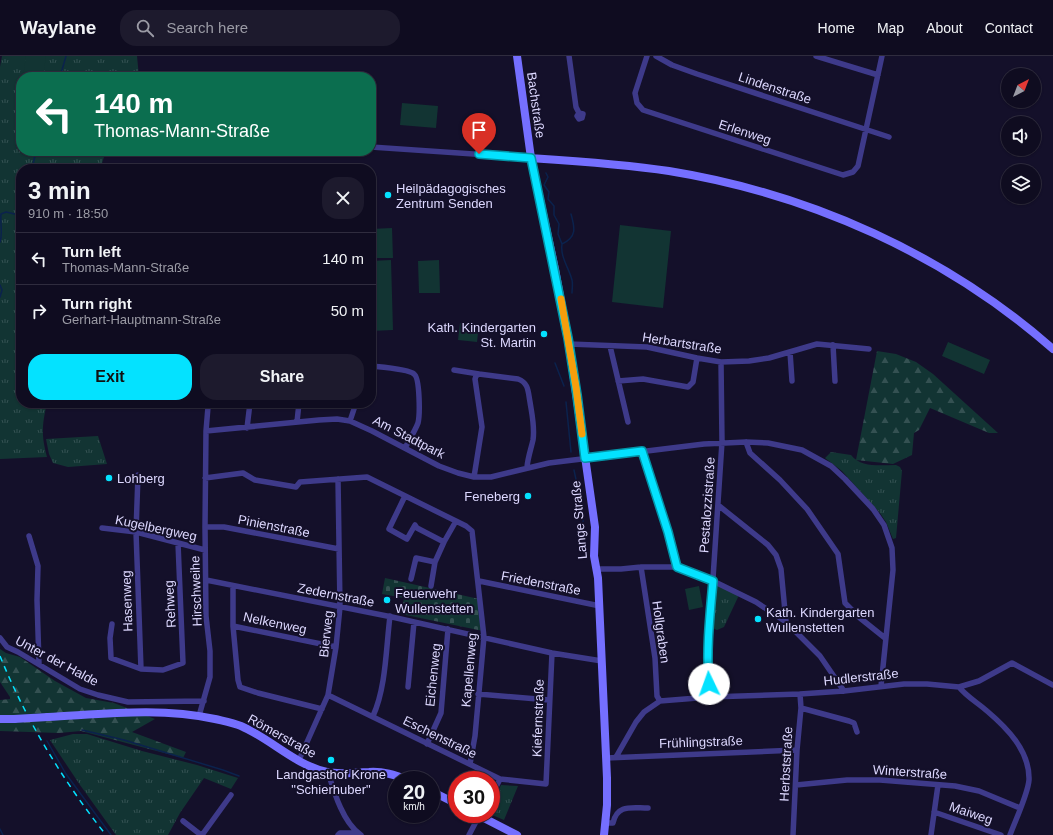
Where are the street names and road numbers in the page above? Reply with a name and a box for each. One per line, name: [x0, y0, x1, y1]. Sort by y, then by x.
street label: Lindenstraße: [737, 69, 813, 107]
street label: Bachstraße: [524, 71, 548, 139]
street label: Erlenweg: [717, 116, 773, 148]
street label: Herbartstraße: [641, 329, 723, 357]
street label: Am Stadtpark: [371, 412, 448, 462]
street label: Pestalozzistraße: [696, 457, 718, 553]
street label: Lange Straße: [568, 480, 590, 560]
street label: Kugelbergweg: [114, 512, 198, 544]
street label: Pinienstraße: [237, 512, 311, 540]
street label: Hirschweihe: [187, 555, 205, 627]
street label: Friedenstraße: [500, 568, 582, 598]
street label: Hasenweg: [118, 570, 136, 632]
street label: Rehweg: [161, 580, 179, 628]
street label: Zedernstraße: [296, 580, 376, 610]
street label: Hollgraben: [649, 600, 673, 664]
street label: Nelkenweg: [242, 609, 308, 637]
street label: Bierweg: [316, 610, 336, 658]
street label: Kapellenweg: [458, 632, 480, 708]
street label: Unter der Halde: [13, 633, 101, 689]
street label: Eichenweg: [422, 643, 444, 707]
street label: Hudlerstraße: [823, 666, 899, 688]
street label: Kiefernstraße: [529, 679, 547, 757]
street label: Römerstraße: [245, 711, 319, 761]
street label: Eschenstraße: [401, 713, 479, 761]
street label: Herbststraße: [777, 726, 795, 802]
street label: Frühlingstraße: [659, 733, 743, 751]
street label: Winterstraße: [872, 762, 948, 782]
street label: Maiweg: [947, 799, 995, 827]

